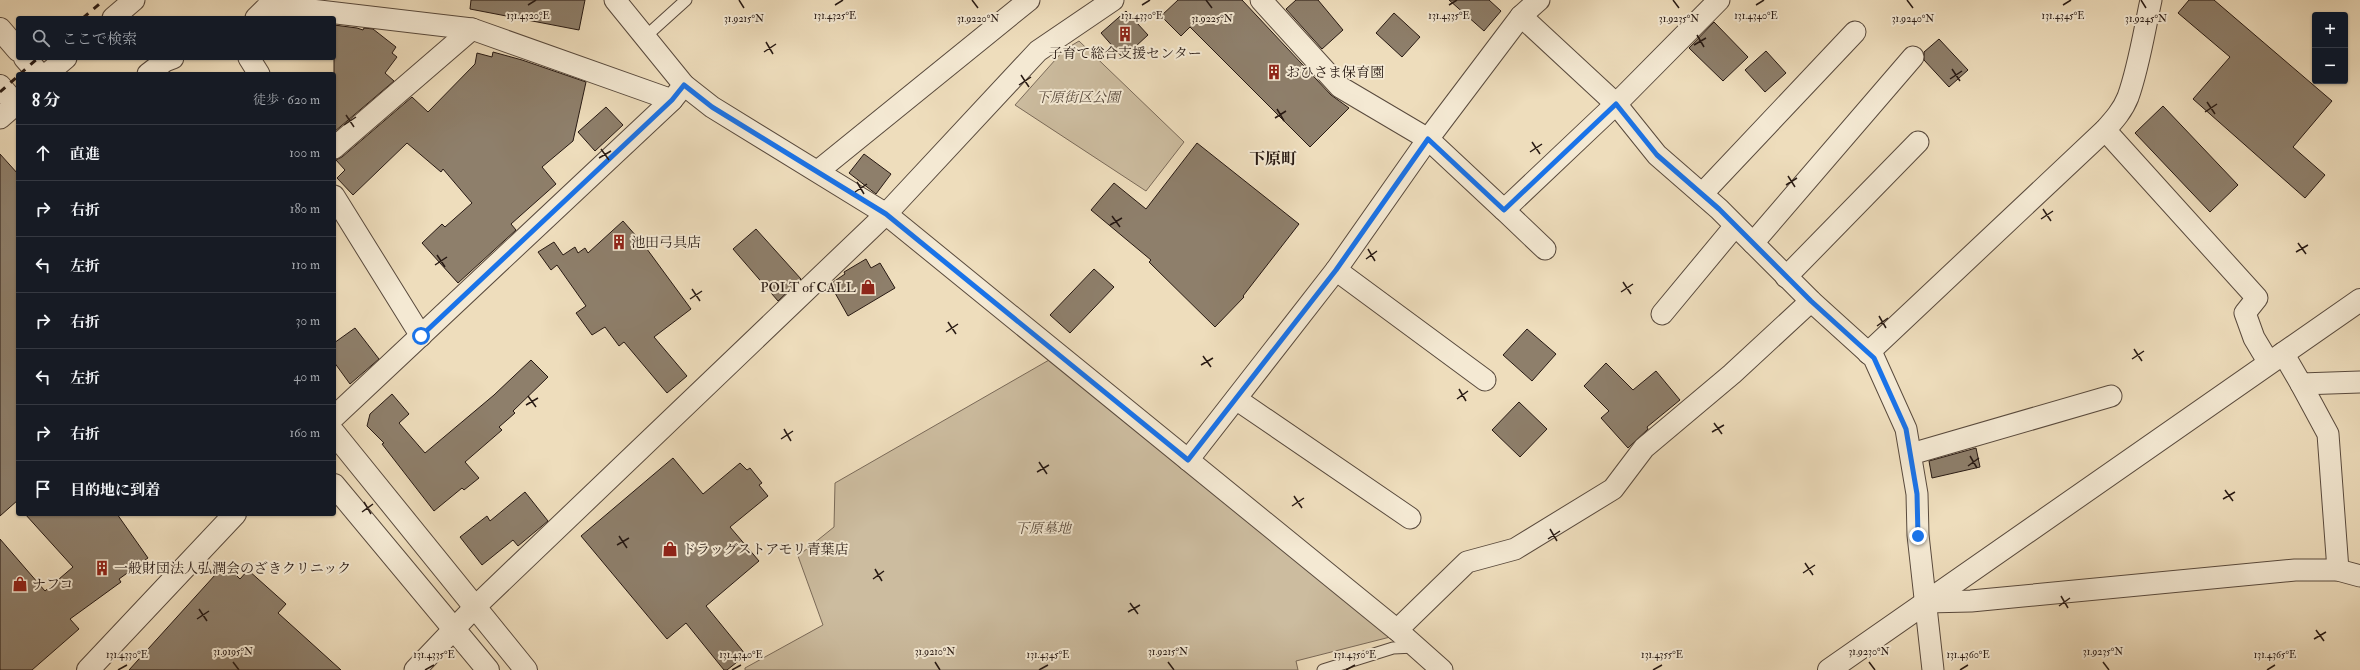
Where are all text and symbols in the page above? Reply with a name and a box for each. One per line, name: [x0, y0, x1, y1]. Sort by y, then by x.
text: 131.4320°E: [506, 10, 550, 22]
text: 131.4325°E: [814, 10, 856, 22]
text: 131.4330°E: [1121, 10, 1163, 22]
text: 131.4335°E: [1428, 10, 1470, 22]
text: 131.4340°E: [1734, 10, 1778, 22]
text: 131.4345°E: [2042, 10, 2084, 22]
map controls: [2312, 12, 2348, 84]
button: +: [2312, 12, 2348, 48]
text: 31.9215°N: [724, 13, 764, 25]
text: 31.9220°N: [957, 13, 999, 25]
text: 31.9225°N: [1191, 13, 1233, 25]
text: 31.9235°N: [1659, 13, 1699, 25]
text: 31.9240°N: [1892, 13, 1934, 25]
text: 31.9245°N: [2125, 13, 2167, 25]
search box: [16, 16, 336, 60]
building icon: 子育て総合支援センター: [1116, 25, 1134, 43]
icon: search: [30, 27, 52, 49]
text: ここで検索: [62, 30, 137, 49]
place label: 子育て総合支援センター: [1048, 45, 1202, 62]
button: −: [2312, 48, 2348, 84]
building icon: おひさま保育園: [1265, 63, 1283, 81]
place label: おひさま保育園: [1286, 64, 1384, 81]
park label: 下原街区公園: [1036, 89, 1122, 106]
text: 8 分: [32, 90, 61, 111]
text: 徒歩 · 620 m: [253, 92, 320, 108]
icon: ahead: [32, 142, 54, 164]
text: 直進: [70, 145, 100, 164]
text: 100 m: [289, 145, 320, 161]
district label: 下原町: [1249, 149, 1297, 169]
icon: right: [32, 198, 54, 220]
text: 右折: [70, 201, 100, 220]
text: 180 m: [290, 201, 320, 217]
building icon: 池田弓具店: [610, 233, 628, 251]
place label: 池田弓具店: [631, 234, 701, 251]
icon: left: [32, 254, 54, 276]
text: 左折: [70, 257, 100, 276]
text: 110 m: [291, 257, 320, 273]
shop icon: POLT of CALL: [859, 278, 877, 296]
place label: POLT of CALL: [760, 279, 856, 296]
icon: right: [32, 310, 54, 332]
text: 右折: [70, 313, 100, 332]
text: 30 m: [296, 313, 320, 329]
route start: [412, 327, 430, 345]
icon: left: [32, 366, 54, 388]
text: 左折: [70, 369, 100, 388]
text: 40 m: [294, 369, 320, 385]
icon: right: [32, 422, 54, 444]
text: 右折: [70, 425, 100, 444]
text: 160 m: [289, 425, 320, 441]
icon: arrive: [32, 478, 54, 500]
text: 目的地に到着: [70, 481, 160, 500]
park label: 下原墓地: [1015, 520, 1073, 537]
route end: [1909, 527, 1927, 545]
shop icon: ドラッグストアモリ青葉店: [661, 540, 679, 558]
place label: ドラッグストアモリ青葉店: [682, 541, 849, 558]
building icon: 一般財団法人弘潤会のざきクリニック: [93, 559, 111, 577]
place label: 一般財団法人弘潤会のざきクリニック: [114, 560, 351, 577]
shop icon: ナフコ: [11, 575, 29, 593]
place label: ナフコ: [32, 576, 73, 593]
text: 31.9195°N: [213, 646, 253, 658]
text: 31.9210°N: [915, 646, 955, 658]
text: 31.9215°N: [1148, 646, 1188, 658]
text: 31.9230°N: [1849, 646, 1890, 658]
text: 31.9235°N: [2083, 646, 2123, 658]
text: 131.4330°E: [106, 649, 148, 661]
text: 131.4335°E: [413, 649, 455, 661]
text: 131.4340°E: [719, 649, 763, 661]
text: 131.4345°E: [1027, 649, 1069, 661]
text: 131.4350°E: [1334, 649, 1376, 661]
text: 131.4355°E: [1641, 649, 1683, 661]
text: 131.4360°E: [1946, 649, 1990, 661]
text: 131.4365°E: [2254, 649, 2296, 661]

